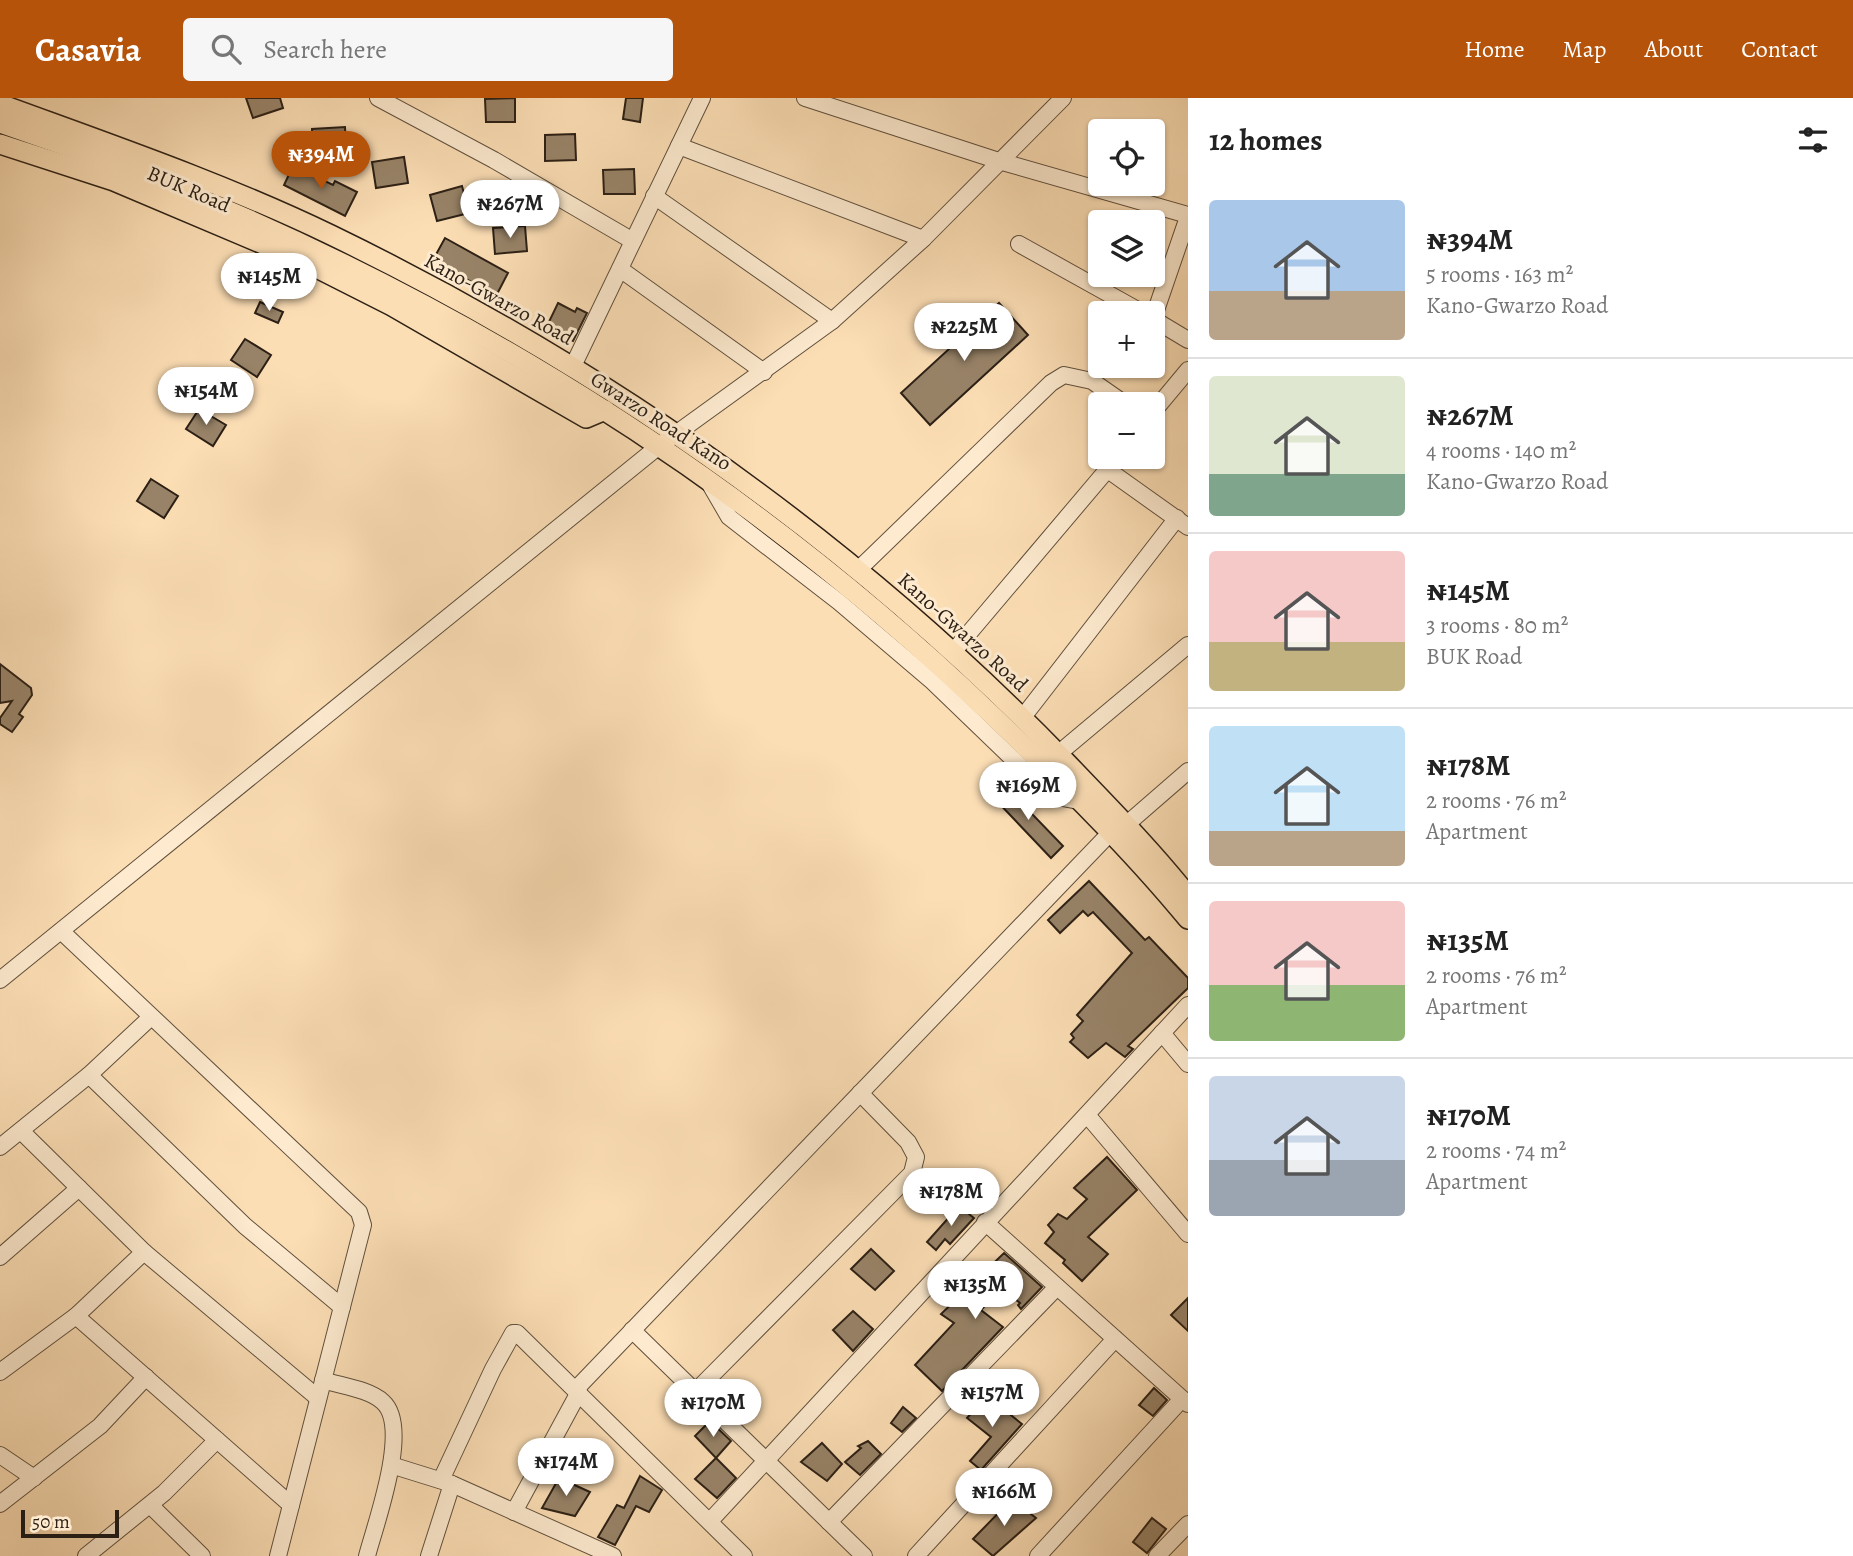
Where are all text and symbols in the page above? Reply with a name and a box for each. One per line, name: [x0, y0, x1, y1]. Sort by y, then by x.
search box: [183, 18, 673, 81]
text: Casavia: [35, 27, 141, 72]
icon: search: [207, 30, 245, 68]
text: Search here: [263, 32, 387, 67]
text: Home: [1464, 33, 1525, 65]
text: Map: [1563, 33, 1607, 65]
text: About: [1645, 33, 1703, 65]
text: Contact: [1741, 33, 1818, 65]
map controls: [1088, 119, 1165, 469]
button: locate: [1088, 119, 1165, 196]
text: 12 homes: [1209, 120, 1322, 160]
icon: filters: [1794, 121, 1832, 159]
pin: ₦394M: [272, 132, 370, 191]
text: ₦394M: [288, 138, 354, 169]
street label: BUK Road: [143, 159, 236, 219]
pin: ₦267M: [461, 180, 559, 240]
text: ₦267M: [476, 187, 544, 218]
button: layers: [1088, 210, 1165, 287]
text: ₦394M: [1426, 219, 1513, 259]
icon: home: [1265, 228, 1349, 312]
street label: Kano-Gwarzo Road: [419, 246, 579, 352]
pin: ₦145M: [220, 254, 318, 313]
text: 5 rooms · 163 m²: [1426, 259, 1573, 290]
text: ₦145M: [237, 260, 301, 291]
text: Kano-Gwarzo Road: [1426, 290, 1608, 321]
button: +: [1088, 301, 1165, 378]
pin: ₦225M: [915, 303, 1013, 363]
text: ₦225M: [930, 310, 998, 341]
street label: Gwarzo Road Kano: [585, 365, 737, 477]
pin: ₦154M: [157, 368, 255, 427]
text: ₦154M: [174, 374, 238, 405]
button: −: [1088, 392, 1165, 469]
text: ₦267M: [1426, 395, 1514, 435]
icon: home: [1265, 404, 1349, 488]
text: 4 rooms · 140 m²: [1426, 435, 1576, 466]
text: Kano-Gwarzo Road: [1426, 466, 1608, 497]
street label: Kano-Gwarzo Road: [892, 566, 1035, 699]
text: ₦145M: [1426, 570, 1510, 610]
icon: home: [1265, 579, 1349, 663]
text: 3 rooms · 80 m²: [1426, 610, 1568, 641]
text: BUK Road: [1426, 641, 1522, 672]
text: ₦178M: [1426, 745, 1510, 785]
icon: home: [1265, 754, 1349, 838]
pin: ₦169M: [979, 762, 1077, 822]
text: ₦169M: [995, 769, 1061, 800]
text: 2 rooms · 76 m²: [1426, 785, 1567, 816]
text: Apartment: [1426, 816, 1528, 847]
text: ₦135M: [1426, 920, 1509, 960]
icon: home: [1265, 929, 1349, 1013]
text: 2 rooms · 76 m²: [1426, 960, 1567, 991]
text: Apartment: [1426, 991, 1528, 1022]
text: ₦170M: [1426, 1095, 1511, 1135]
icon: home: [1265, 1104, 1349, 1188]
text: 2 rooms · 74 m²: [1426, 1135, 1566, 1166]
text: Apartment: [1426, 1166, 1528, 1197]
pin: ₦178M: [902, 1168, 1000, 1228]
text: ₦178M: [919, 1175, 983, 1206]
pin: ₦135M: [926, 1262, 1024, 1321]
text: ₦135M: [943, 1268, 1007, 1299]
pin: ₦157M: [943, 1370, 1041, 1429]
text: ₦157M: [960, 1376, 1024, 1407]
pin: ₦170M: [664, 1380, 762, 1439]
text: ₦170M: [680, 1386, 746, 1417]
pin: ₦174M: [517, 1438, 615, 1498]
text: ₦174M: [534, 1445, 598, 1476]
pin: ₦166M: [955, 1468, 1053, 1528]
text: ₦166M: [971, 1475, 1037, 1506]
scale bar: [21, 1507, 119, 1539]
text: 50 m: [32, 1509, 70, 1535]

